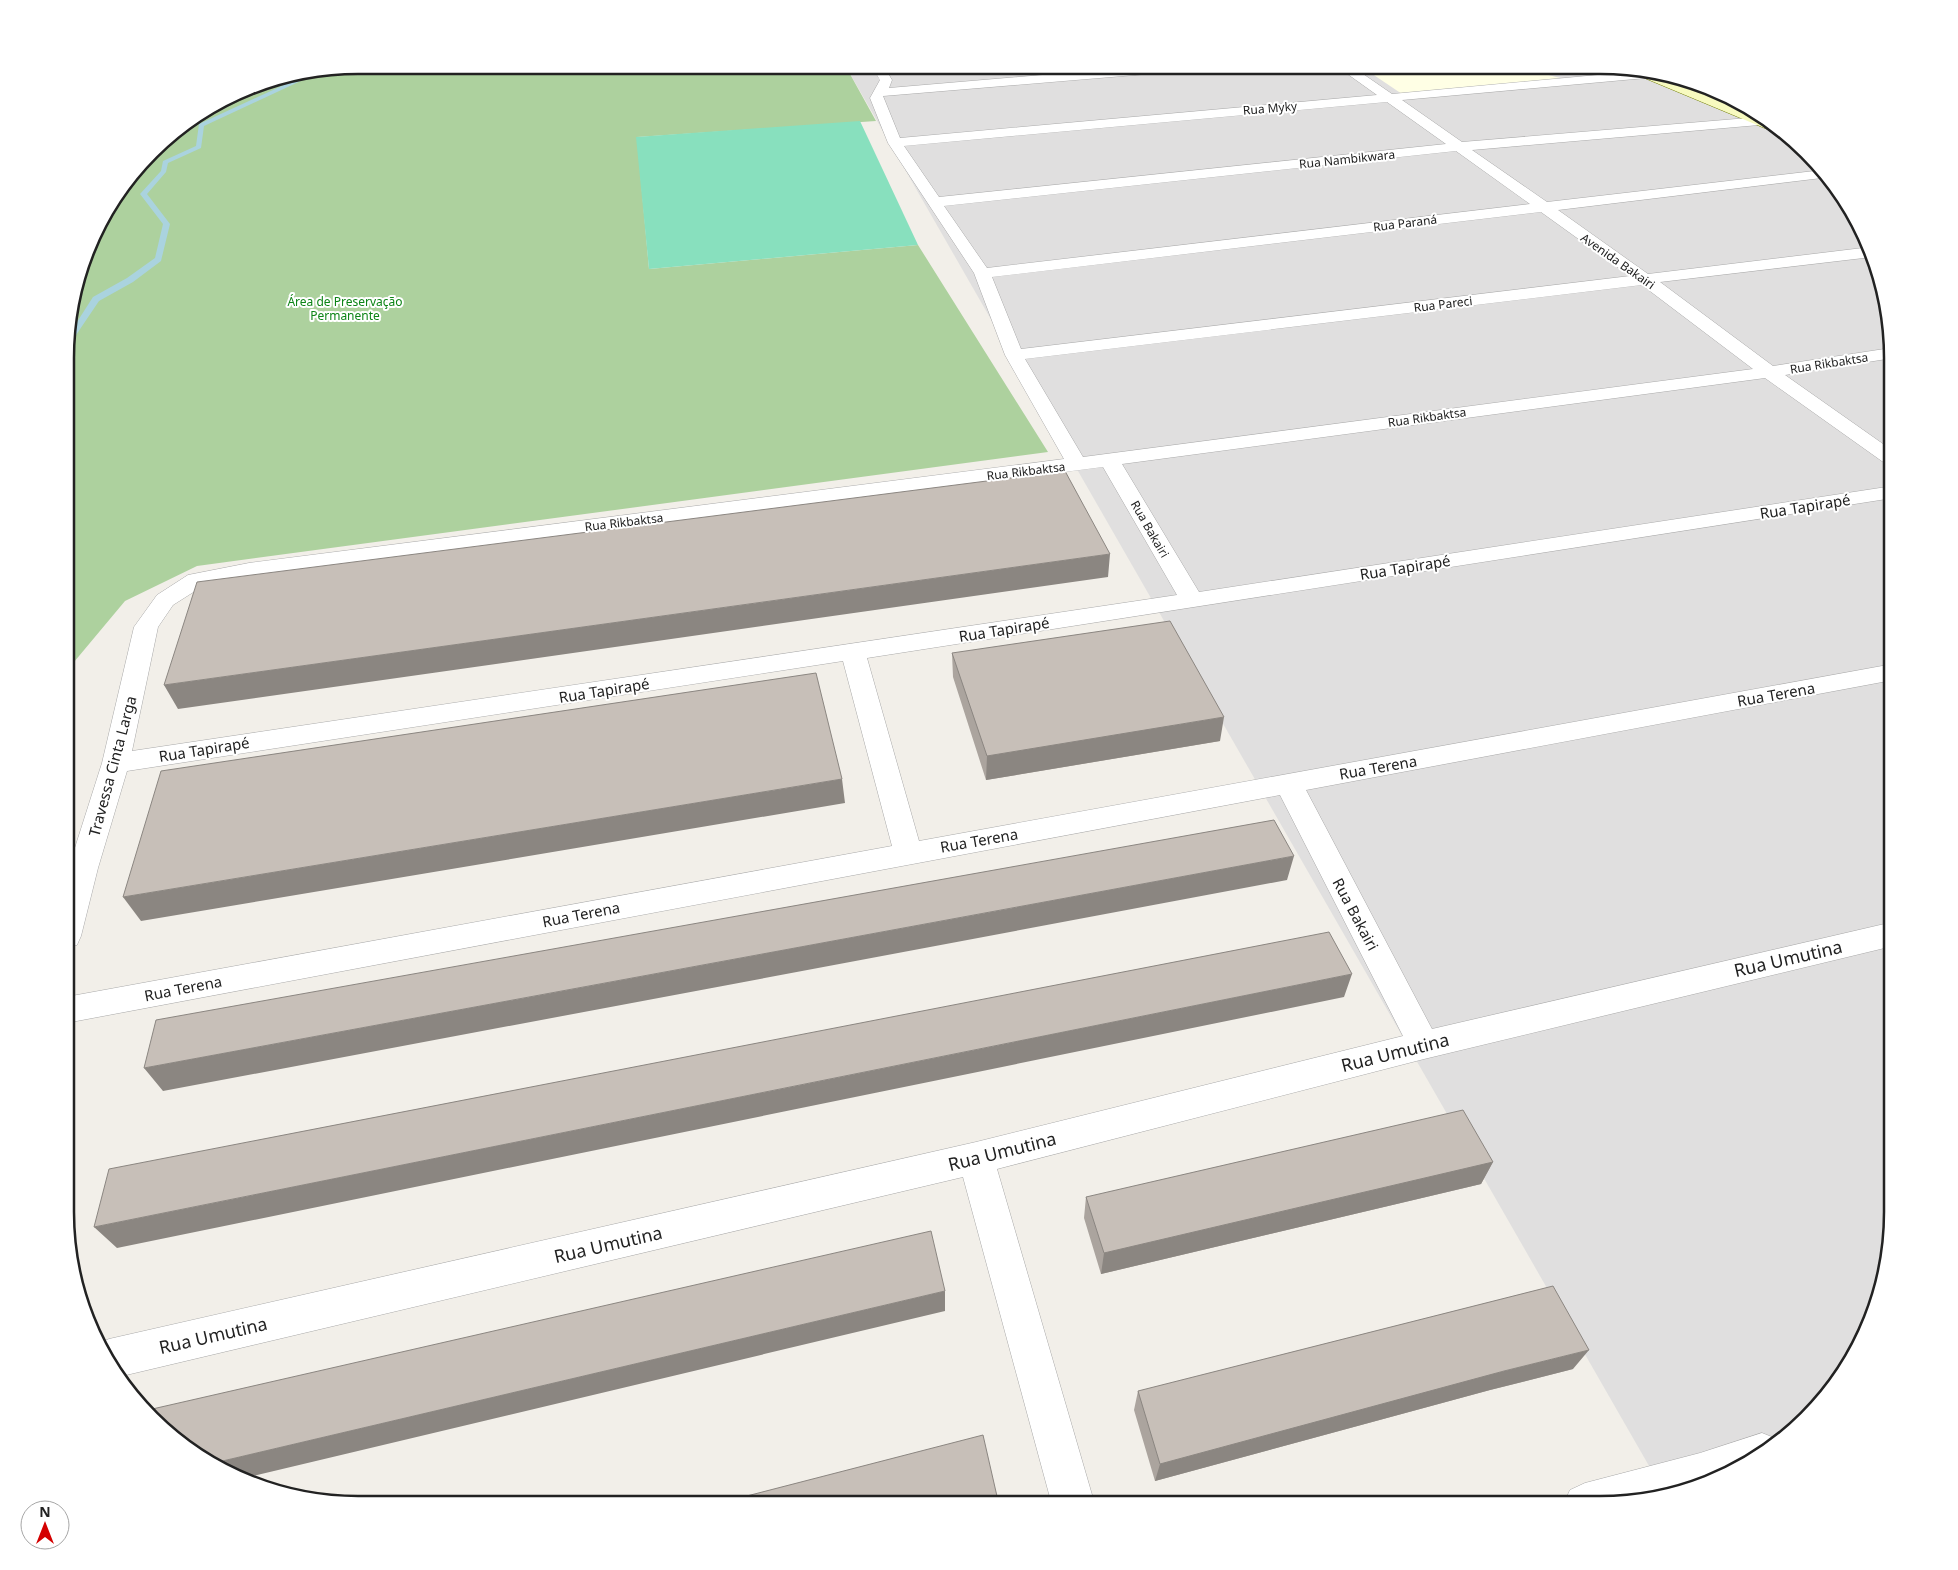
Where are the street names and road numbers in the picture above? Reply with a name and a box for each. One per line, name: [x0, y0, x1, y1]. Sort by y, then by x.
street label: Rua Myky: [1242, 97, 1299, 119]
street label: Rua Nambikwara: [1298, 146, 1396, 172]
street label: Rua Paraná: [1372, 211, 1438, 235]
street label: Avenida Bakairi: [1577, 229, 1659, 293]
street label: Rua Pareci: [1413, 292, 1473, 316]
street label: Rua Rikbaktsa: [1789, 348, 1869, 378]
street label: Rua Rikbaktsa: [1387, 403, 1467, 431]
street label: Rua Rikbaktsa: [986, 458, 1066, 484]
street label: Rua Tapirapé: [1758, 489, 1852, 523]
street label: Rua Bakairi: [1127, 497, 1173, 561]
street label: Rua Rikbaktsa: [584, 509, 664, 535]
street label: Rua Tapirapé: [1358, 550, 1452, 584]
street label: Rua Tapirapé: [957, 612, 1051, 646]
street label: Rua Tapirapé: [557, 673, 651, 707]
street label: Rua Terena: [1736, 677, 1816, 711]
street label: Travessa Cinta Larga: [84, 693, 140, 839]
street label: Rua Tapirapé: [157, 732, 251, 766]
street label: Rua Terena: [1338, 750, 1418, 784]
street label: Rua Terena: [939, 823, 1019, 857]
street label: Rua Bakairi: [1329, 874, 1383, 954]
street label: Rua Terena: [540, 897, 622, 931]
street label: Rua Umutina: [1731, 934, 1845, 982]
street label: Rua Terena: [142, 971, 224, 1005]
street label: Rua Umutina: [1338, 1027, 1452, 1077]
street label: Rua Umutina: [945, 1126, 1059, 1176]
street label: Rua Umutina: [551, 1220, 665, 1268]
street label: Rua Umutina: [156, 1311, 270, 1359]

